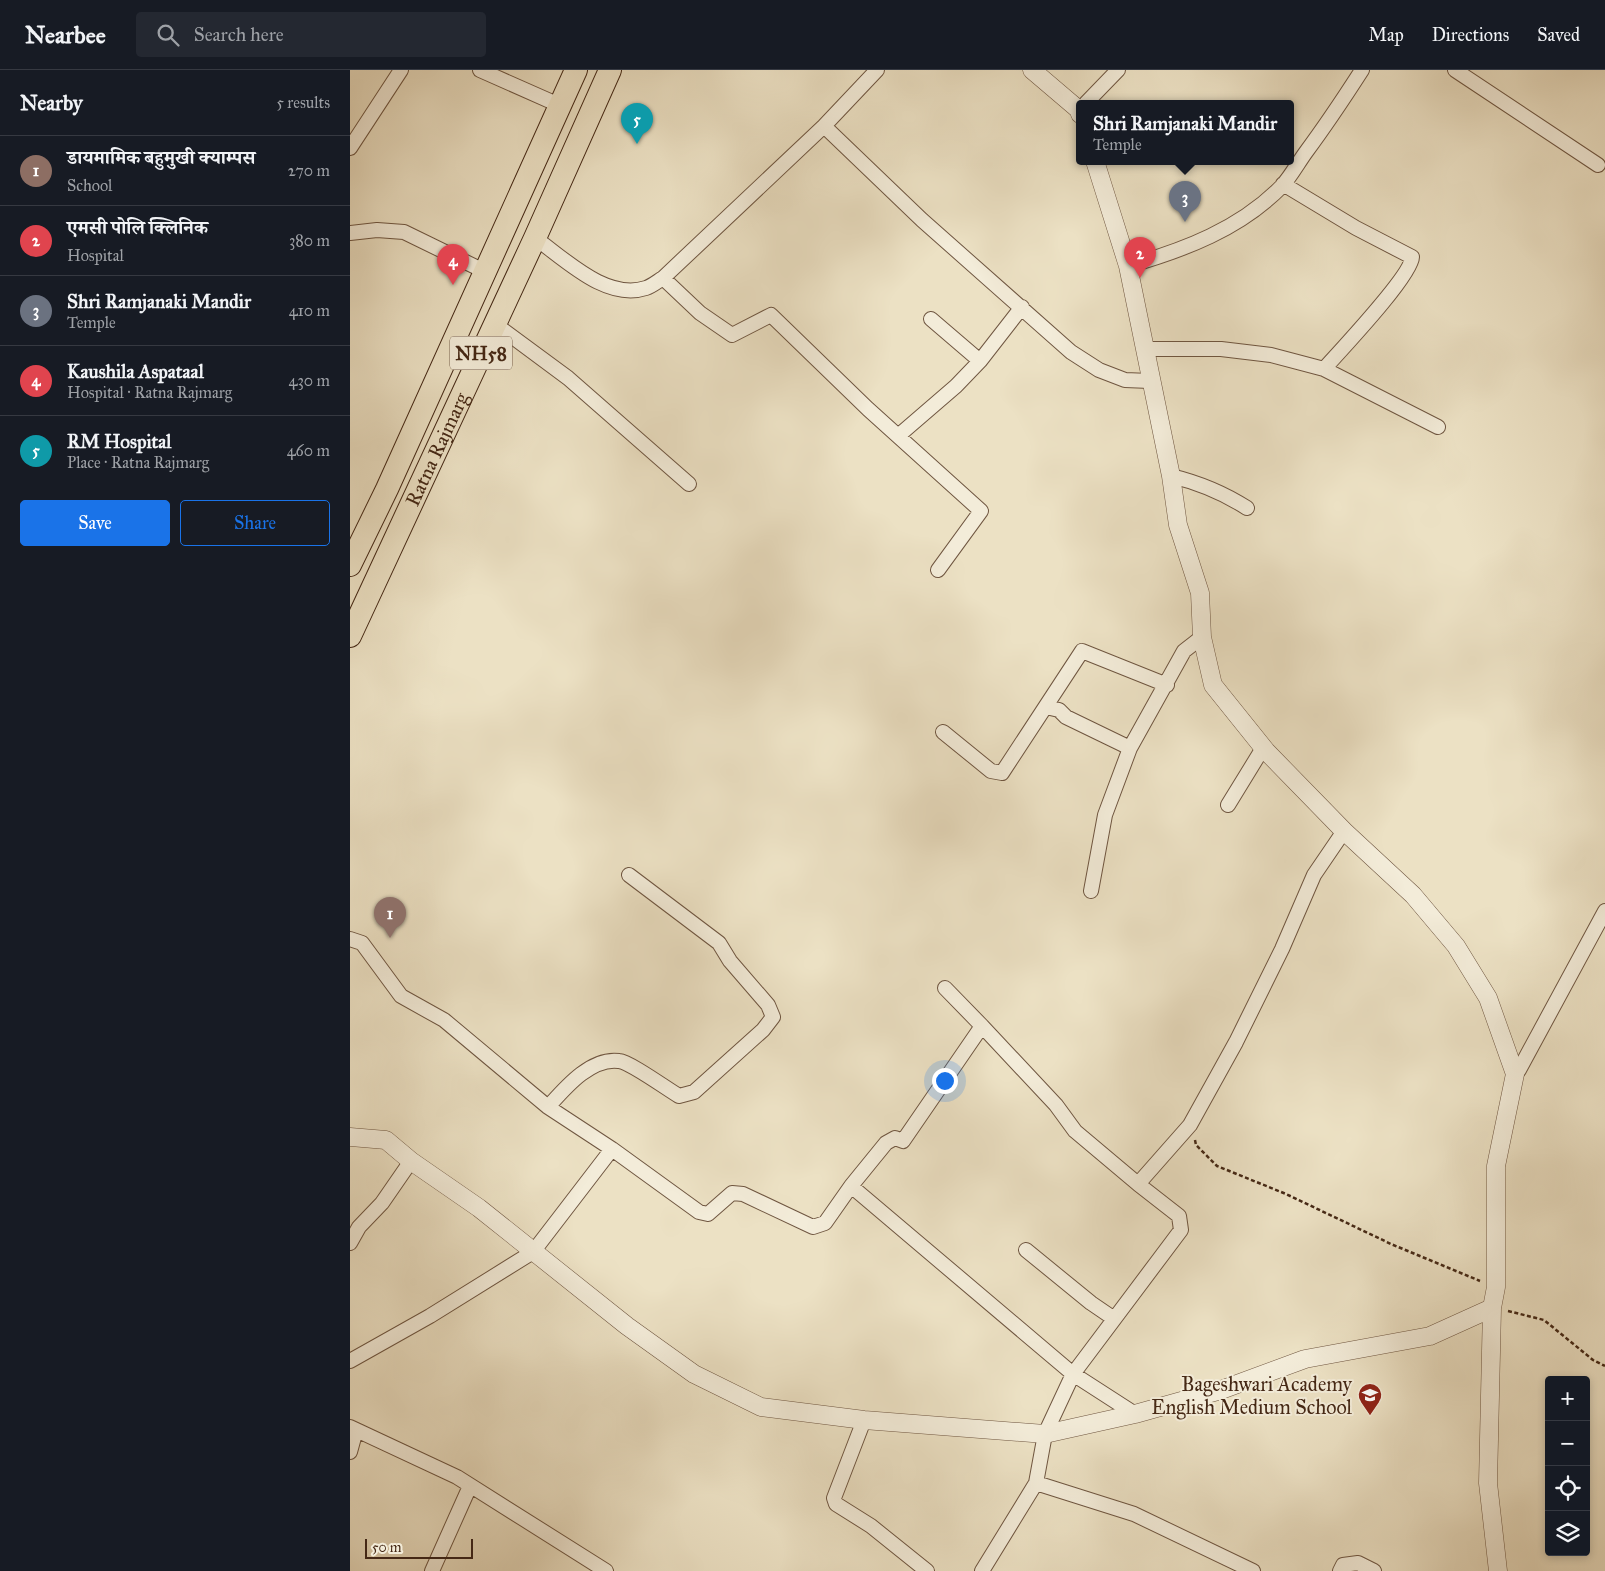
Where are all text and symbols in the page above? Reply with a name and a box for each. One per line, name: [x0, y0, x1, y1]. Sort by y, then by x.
search box: [136, 12, 486, 57]
text: Nearbee: [25, 20, 106, 50]
icon: search: [154, 21, 182, 49]
text: Search here: [194, 23, 284, 46]
text: Map: [1368, 24, 1404, 46]
text: Directions: [1432, 24, 1509, 46]
text: Saved: [1537, 24, 1580, 46]
text: Nearby: [20, 90, 83, 116]
text: 5 results: [276, 93, 330, 112]
popup: [1076, 100, 1294, 165]
pin: 5: [621, 103, 653, 144]
text: Shri Ramjanaki Mandir: [1093, 112, 1277, 135]
text: Temple: [1093, 135, 1142, 154]
text: डायमामिक बहुमुखी क्याम्पस: [67, 146, 255, 169]
text: 1: [33, 161, 39, 180]
text: 270 m: [288, 161, 330, 180]
text: School: [67, 176, 112, 195]
pin: 3: [1169, 181, 1201, 222]
text: एमसी पोलि क्लिनिक: [67, 216, 208, 239]
text: 2: [32, 231, 40, 250]
text: 380 m: [289, 231, 330, 250]
pin: 2: [1124, 237, 1156, 278]
pin: 4: [437, 244, 469, 285]
text: Hospital: [67, 246, 124, 265]
text: Shri Ramjanaki Mandir: [67, 290, 251, 313]
text: 3: [33, 301, 39, 320]
text: 410 m: [289, 301, 330, 320]
text: Temple: [67, 313, 116, 332]
road number: NH58: [450, 336, 512, 370]
text: Kaushila Aspataal: [67, 360, 204, 383]
text: 4: [32, 371, 40, 390]
text: 430 m: [288, 371, 330, 390]
text: Hospital · Ratna Rajmarg: [67, 383, 232, 402]
street label: Ratna Rajmarg: [400, 388, 475, 510]
text: RM Hospital: [67, 430, 171, 453]
text: 5: [32, 441, 40, 460]
text: 460 m: [287, 441, 330, 460]
text: Place · Ratna Rajmarg: [67, 453, 209, 472]
button: Save: [20, 500, 170, 546]
button: Share: [180, 500, 330, 546]
pin: 1: [374, 897, 406, 938]
your location: [932, 1068, 958, 1094]
place label: Bageshwari Academy English Medium School: [1151, 1372, 1353, 1420]
map controls: [1545, 1376, 1590, 1556]
button: +: [1545, 1376, 1590, 1421]
school or university icon: Bageshwari Academy English Medium School: [1357, 1382, 1383, 1416]
button: −: [1545, 1421, 1590, 1466]
button: locate: [1545, 1466, 1590, 1511]
button: layers: [1545, 1511, 1590, 1556]
scale bar: [365, 1536, 472, 1559]
text: 50 m: [372, 1539, 401, 1556]

